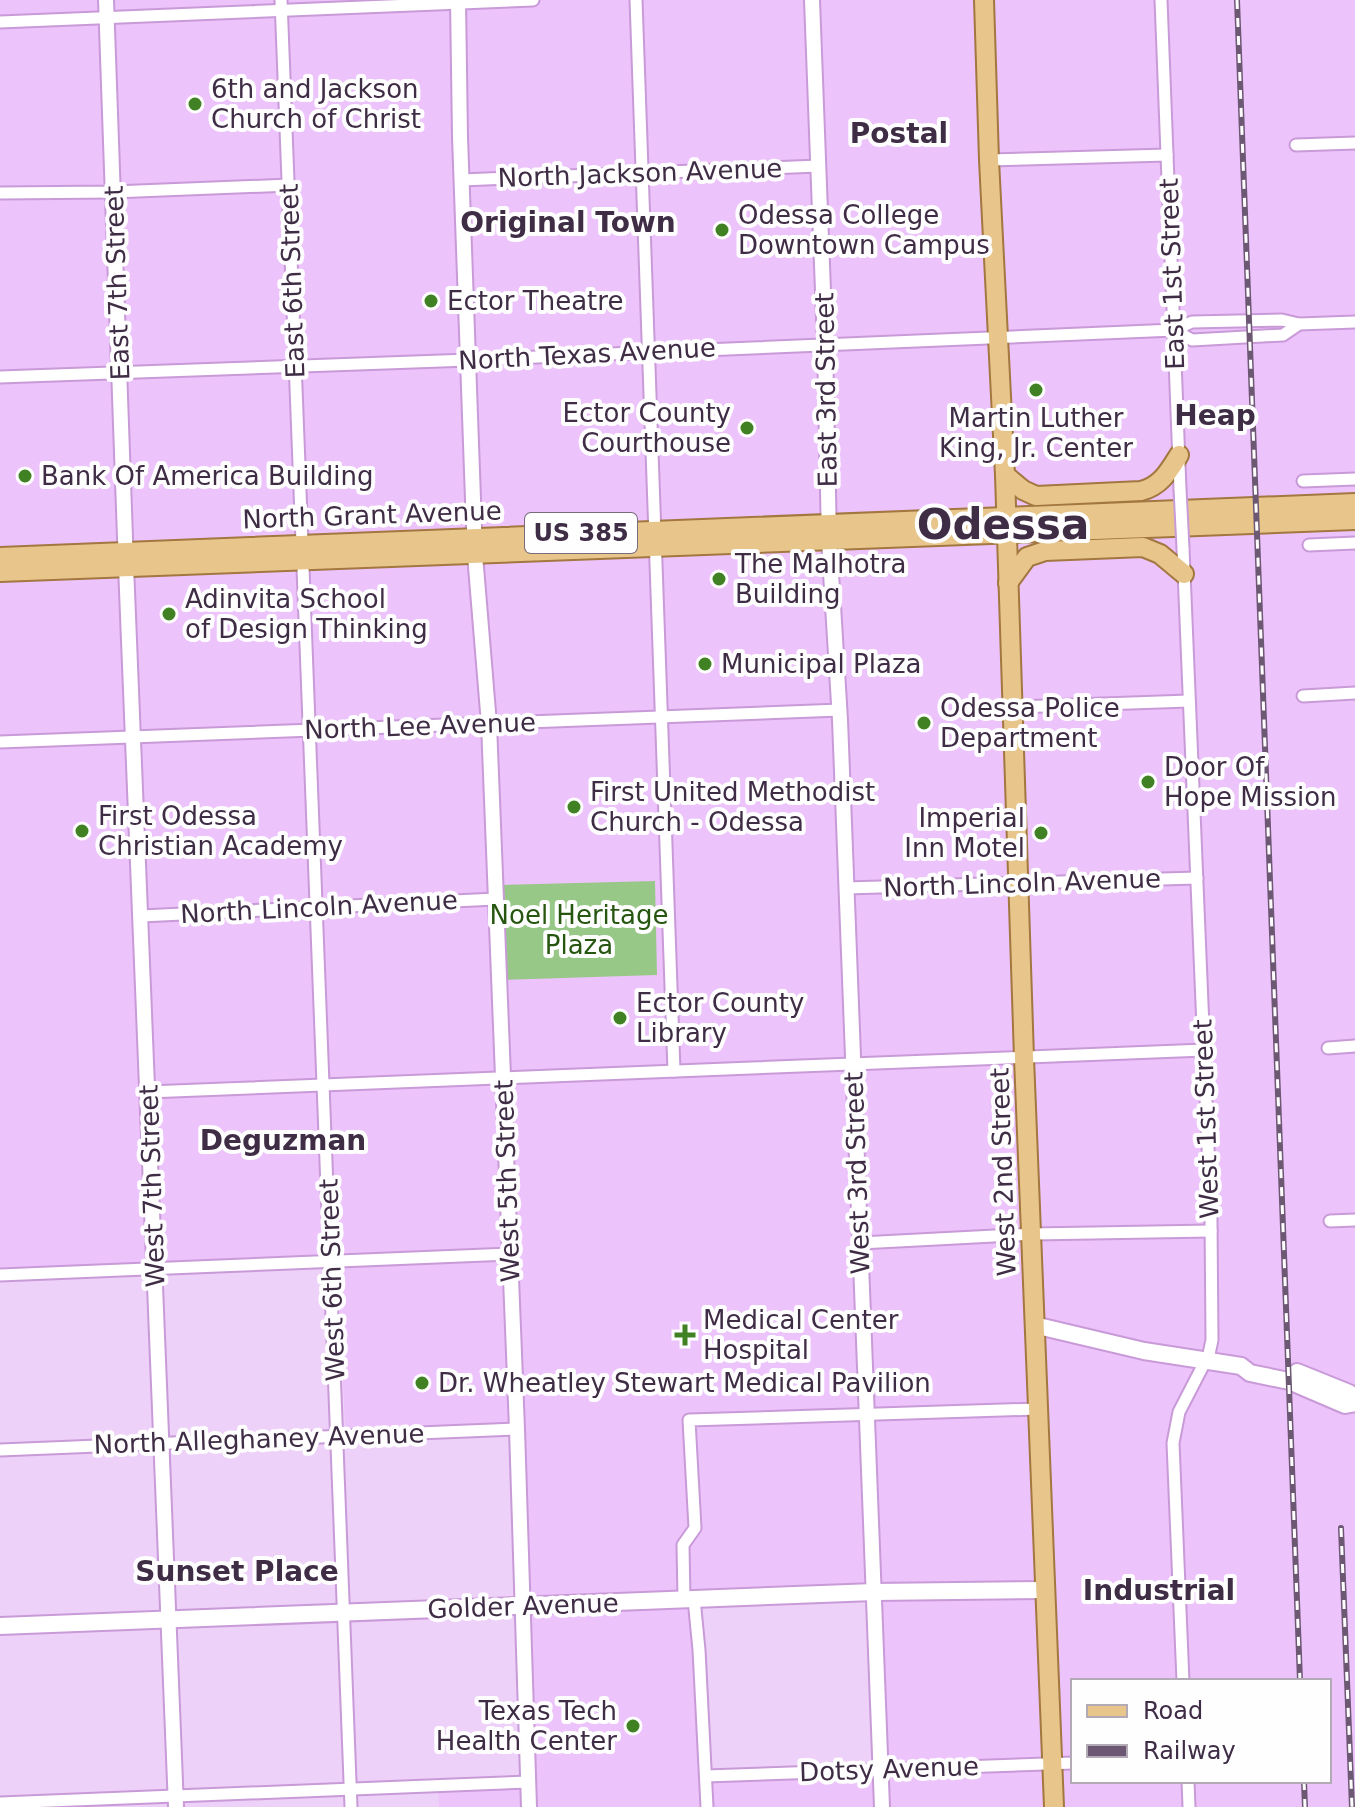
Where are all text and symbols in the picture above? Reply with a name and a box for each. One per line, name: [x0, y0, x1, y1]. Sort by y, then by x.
place label: 6th and Jackson Church of Christ: [211, 74, 421, 134]
marker: 6th and Jackson Church of Christ: [186, 95, 204, 113]
district label: Postal: [850, 117, 948, 150]
street label: North Jackson Avenue: [497, 153, 783, 193]
street label: East 1st Street: [1154, 178, 1190, 370]
street label: East 6th Street: [274, 183, 310, 379]
street label: East 7th Street: [99, 185, 135, 381]
place label: Odessa College Downtown Campus: [738, 200, 990, 260]
district label: Original Town: [460, 206, 676, 239]
marker: Odessa College Downtown Campus: [713, 221, 731, 239]
place label: Ector Theatre: [447, 286, 623, 316]
marker: Ector Theatre: [422, 292, 440, 310]
street label: East 3rd Street: [809, 292, 843, 488]
street label: North Texas Avenue: [458, 332, 716, 376]
marker: Martin Luther King, Jr. Center: [1027, 381, 1045, 399]
place label: Ector County Courthouse: [563, 398, 731, 458]
district label: Heap: [1174, 399, 1256, 432]
place label: Martin Luther King, Jr. Center: [939, 403, 1133, 463]
marker: Ector County Courthouse: [738, 419, 756, 437]
place label: Bank Of America Building: [41, 461, 373, 491]
marker: Bank Of America Building: [16, 467, 34, 485]
street label: North Grant Avenue: [242, 495, 502, 535]
district label: Odessa: [917, 500, 1089, 549]
road number: US 385: [525, 513, 637, 553]
place label: The Malhotra Building: [734, 549, 906, 609]
marker: The Malhotra Building: [710, 570, 728, 588]
place label: Adinvita School of Design Thinking: [185, 584, 428, 644]
marker: Adinvita School of Design Thinking: [160, 605, 178, 623]
place label: Municipal Plaza: [721, 649, 921, 679]
marker: Municipal Plaza: [696, 655, 714, 673]
place label: Odessa Police Department: [940, 693, 1120, 753]
street label: North Lee Avenue: [304, 707, 536, 745]
marker: Odessa Police Department: [915, 714, 933, 732]
place label: Door Of Hope Mission: [1164, 752, 1337, 812]
marker: Door Of Hope Mission: [1139, 773, 1157, 791]
place label: First United Methodist Church - Odessa: [590, 777, 875, 837]
marker: First United Methodist Church - Odessa: [565, 798, 583, 816]
place label: First Odessa Christian Academy: [98, 801, 343, 861]
place label: Imperial Inn Motel: [904, 803, 1025, 863]
marker: First Odessa Christian Academy: [73, 822, 91, 840]
marker: Imperial Inn Motel: [1032, 824, 1050, 842]
street label: North Lincoln Avenue: [883, 863, 1161, 903]
street label: North Lincoln Avenue: [179, 885, 459, 929]
park label: Noel Heritage Plaza: [490, 900, 668, 960]
place label: Ector County Library: [636, 988, 804, 1048]
marker: Ector County Library: [611, 1009, 629, 1027]
street label: West 1st Street: [1188, 1019, 1224, 1219]
street label: West 2nd Street: [984, 1067, 1022, 1277]
street label: West 3rd Street: [838, 1071, 876, 1275]
street label: West 5th Street: [488, 1079, 526, 1283]
street label: West 7th Street: [133, 1084, 171, 1288]
district label: Deguzman: [200, 1124, 366, 1157]
street label: West 6th Street: [313, 1178, 351, 1382]
place label: Medical Center Hospital: [703, 1305, 899, 1365]
marker: Medical Center Hospital: [674, 1324, 696, 1346]
place label: Dr. Wheatley Stewart Medical Pavilion: [438, 1368, 931, 1398]
marker: Dr. Wheatley Stewart Medical Pavilion: [413, 1374, 431, 1392]
street label: North Alleghaney Avenue: [93, 1418, 425, 1460]
district label: Sunset Place: [135, 1555, 339, 1588]
district label: Industrial: [1083, 1574, 1235, 1607]
street label: Golder Avenue: [427, 1588, 619, 1624]
legend: [1071, 1679, 1331, 1783]
place label: Texas Tech Health Center: [436, 1696, 617, 1756]
text: Road: [1143, 1697, 1203, 1725]
marker: Texas Tech Health Center: [624, 1717, 642, 1735]
text: Railway: [1143, 1737, 1236, 1765]
street label: Dotsy Avenue: [799, 1751, 979, 1787]

